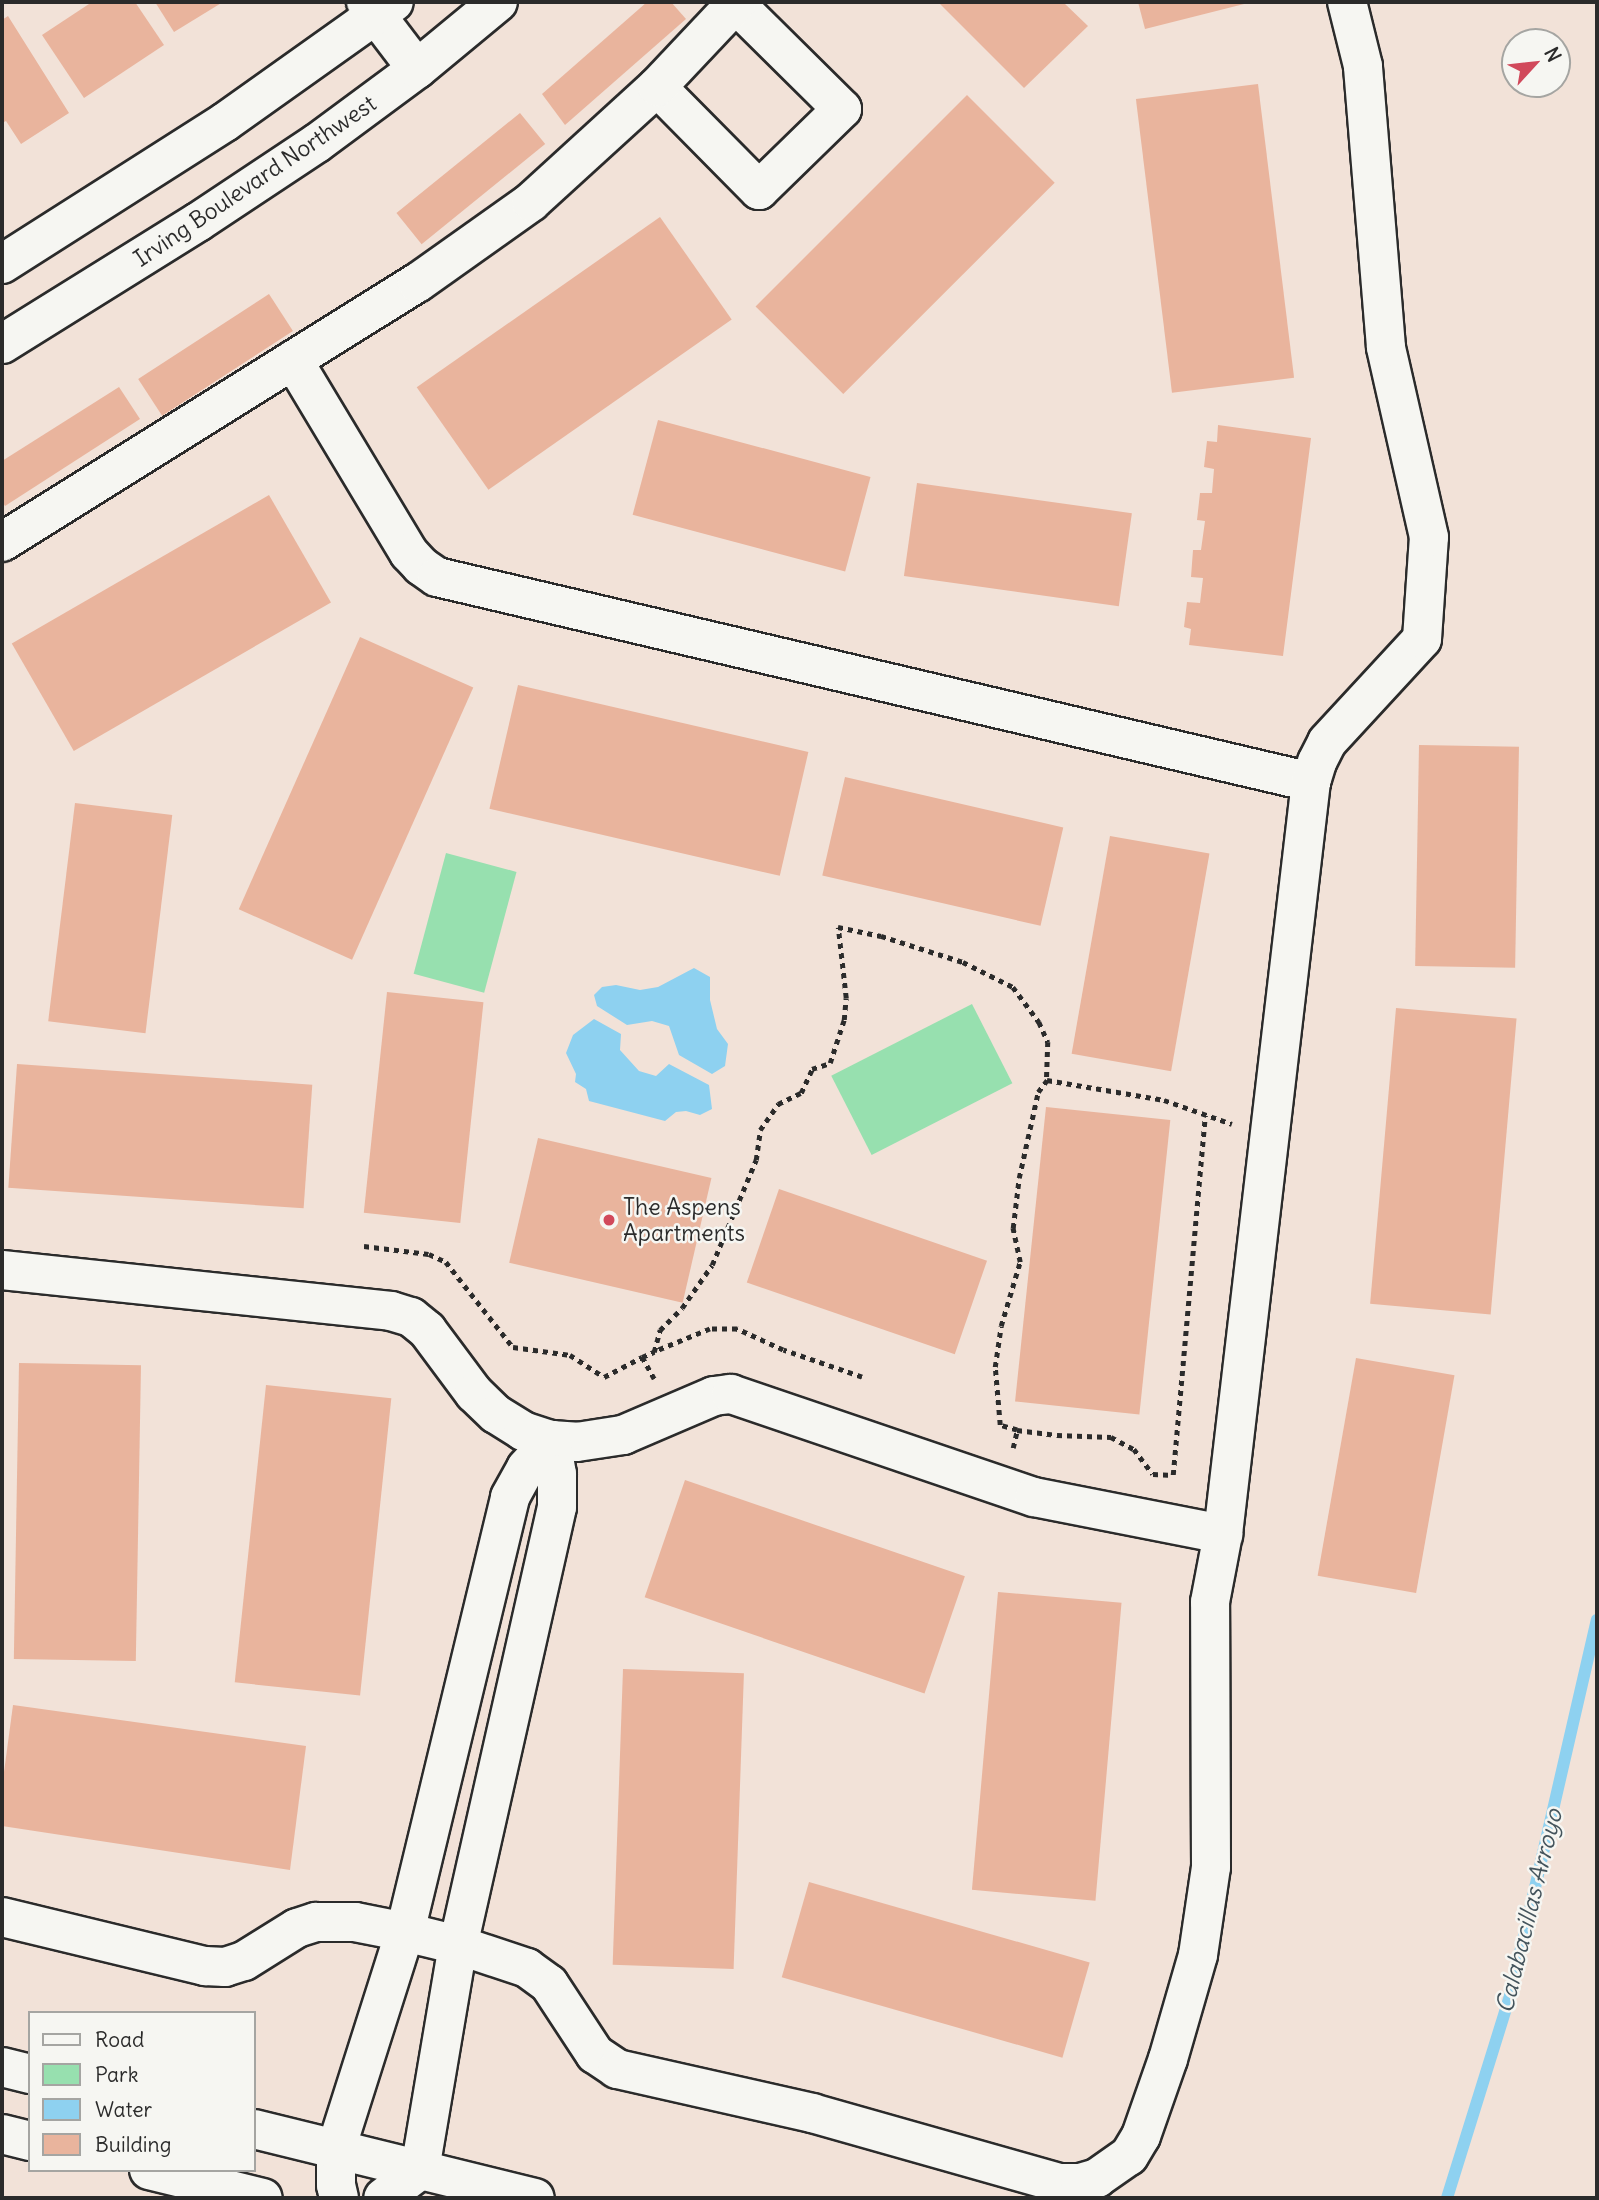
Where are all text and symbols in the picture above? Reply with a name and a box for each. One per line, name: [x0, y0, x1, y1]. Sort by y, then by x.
north arrow: [1501, 28, 1571, 98]
text: N: [1539, 43, 1567, 66]
street label: Irving Boulevard Northwest: [129, 90, 381, 272]
place label: The Aspens Apartments: [623, 1193, 745, 1247]
marker: The Aspens Apartments: [601, 1212, 617, 1228]
water label: Calabacillas Arroyo: [1490, 1806, 1568, 2016]
legend: [28, 2011, 256, 2172]
text: Road: [95, 2026, 144, 2053]
text: Park: [95, 2061, 138, 2088]
text: Water: [95, 2096, 152, 2123]
text: Building: [95, 2131, 171, 2158]

